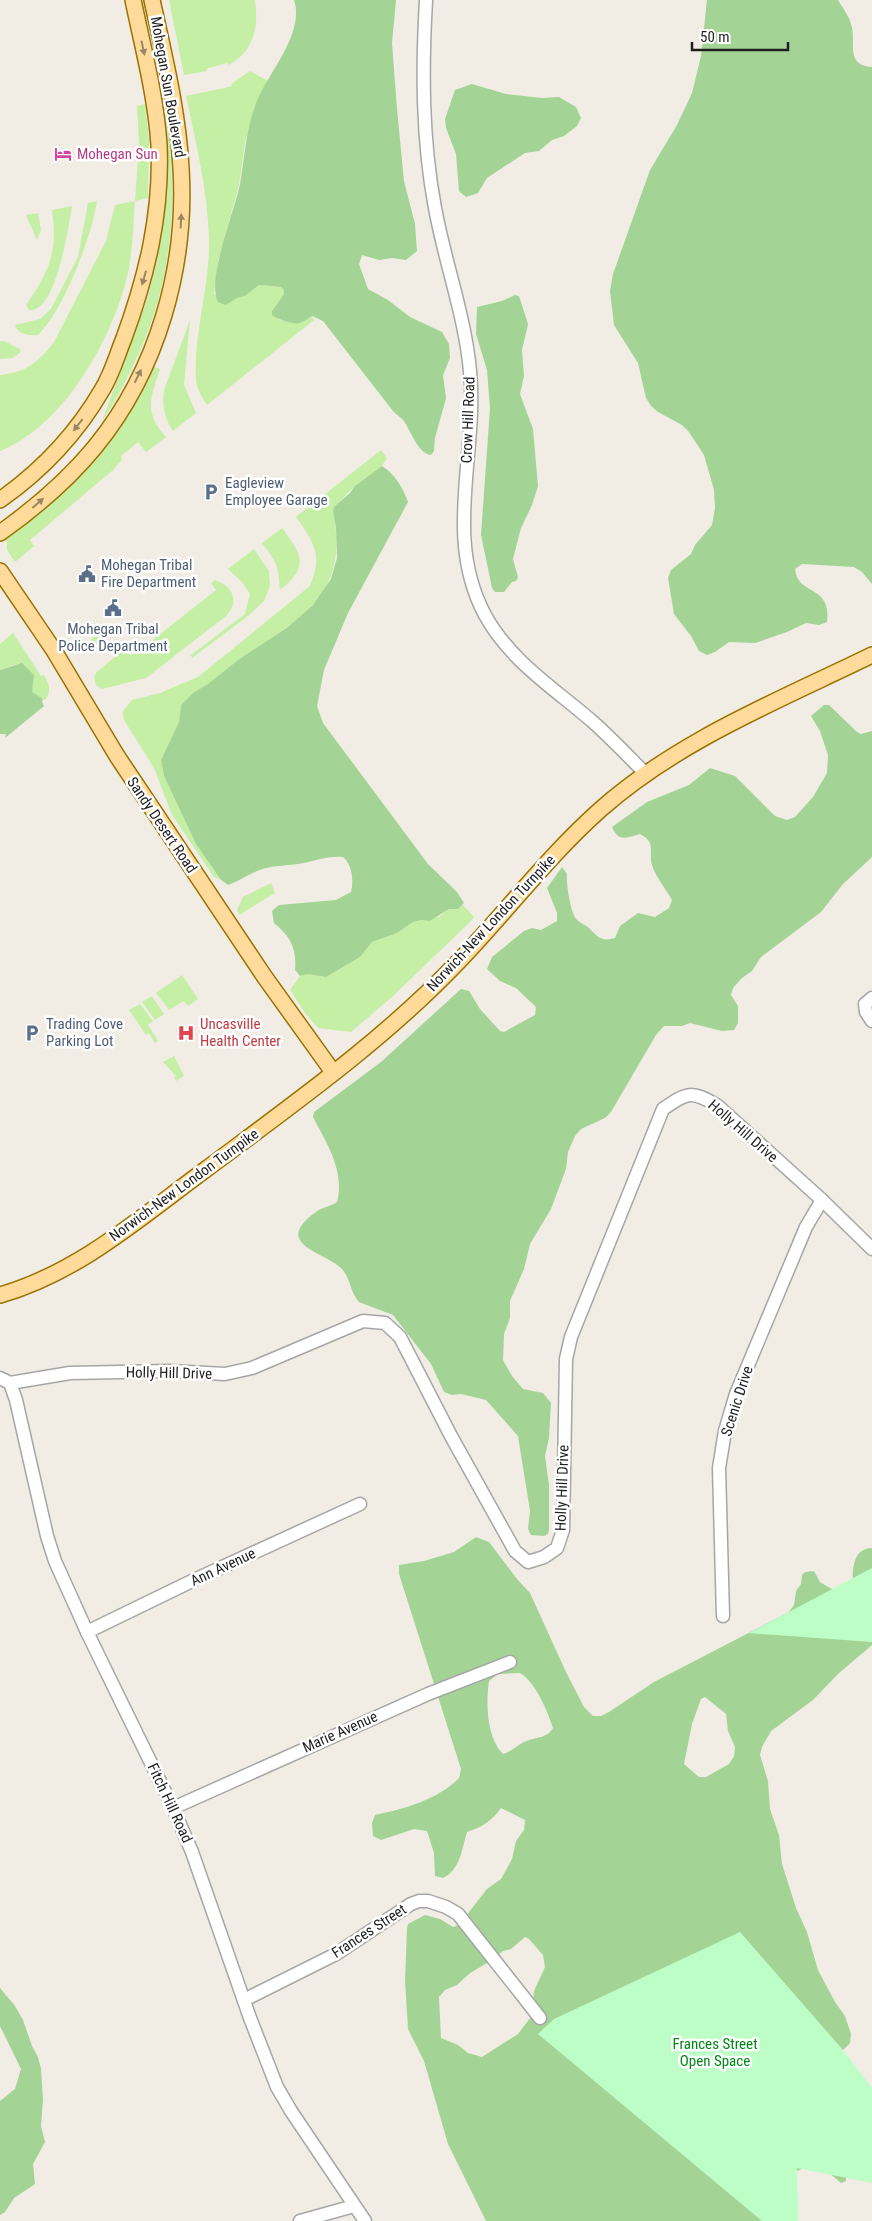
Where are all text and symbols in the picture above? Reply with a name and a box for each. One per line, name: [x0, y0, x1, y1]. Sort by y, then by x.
street label: Mohegan Sun Boulevard: [147, 15, 189, 159]
scale bar: [692, 20, 788, 52]
text: 50 m: [700, 28, 730, 46]
one-way arrow: [139, 40, 147, 55]
hotel icon: Mohegan Sun: [53, 144, 73, 164]
place label: Mohegan Sun: [77, 145, 158, 163]
one-way arrow: [178, 213, 186, 229]
one-way arrow: [140, 270, 148, 285]
one-way arrow: [134, 369, 143, 384]
street label: Crow Hill Road: [457, 376, 479, 464]
one-way arrow: [73, 418, 84, 431]
place label: Eagleview Employee Garage: [225, 474, 328, 509]
parking icon: Eagleview Employee Garage: [201, 482, 221, 502]
one-way arrow: [32, 497, 44, 509]
place label: Mohegan Tribal Fire Department: [101, 556, 196, 591]
public building icon: Mohegan Tribal Fire Department: [77, 564, 97, 584]
public building icon: Mohegan Tribal Police Department: [103, 598, 123, 618]
place label: Mohegan Tribal Police Department: [58, 620, 168, 655]
street label: Sandy Desert Road: [123, 774, 201, 876]
street label: Norwich-New London Turnpike: [423, 851, 559, 995]
place label: Trading Cove Parking Lot: [46, 1015, 123, 1050]
place label: Uncasville Health Center: [200, 1015, 281, 1050]
parking icon: Trading Cove Parking Lot: [22, 1023, 42, 1043]
hospital icon: Uncasville Health Center: [176, 1023, 196, 1043]
street label: Holly Hill Drive: [704, 1096, 782, 1166]
street label: Norwich-New London Turnpike: [106, 1125, 262, 1245]
street label: Holly Hill Drive: [126, 1363, 212, 1383]
street label: Scenic Drive: [717, 1364, 757, 1438]
street label: Holly Hill Drive: [551, 1445, 573, 1531]
street label: Ann Avenue: [188, 1544, 258, 1590]
street label: Marie Avenue: [300, 1707, 380, 1757]
street label: Fitch Hill Road: [144, 1760, 196, 1846]
street label: Frances Street: [328, 1900, 410, 1962]
park label: Frances Street Open Space: [672, 2035, 758, 2070]

